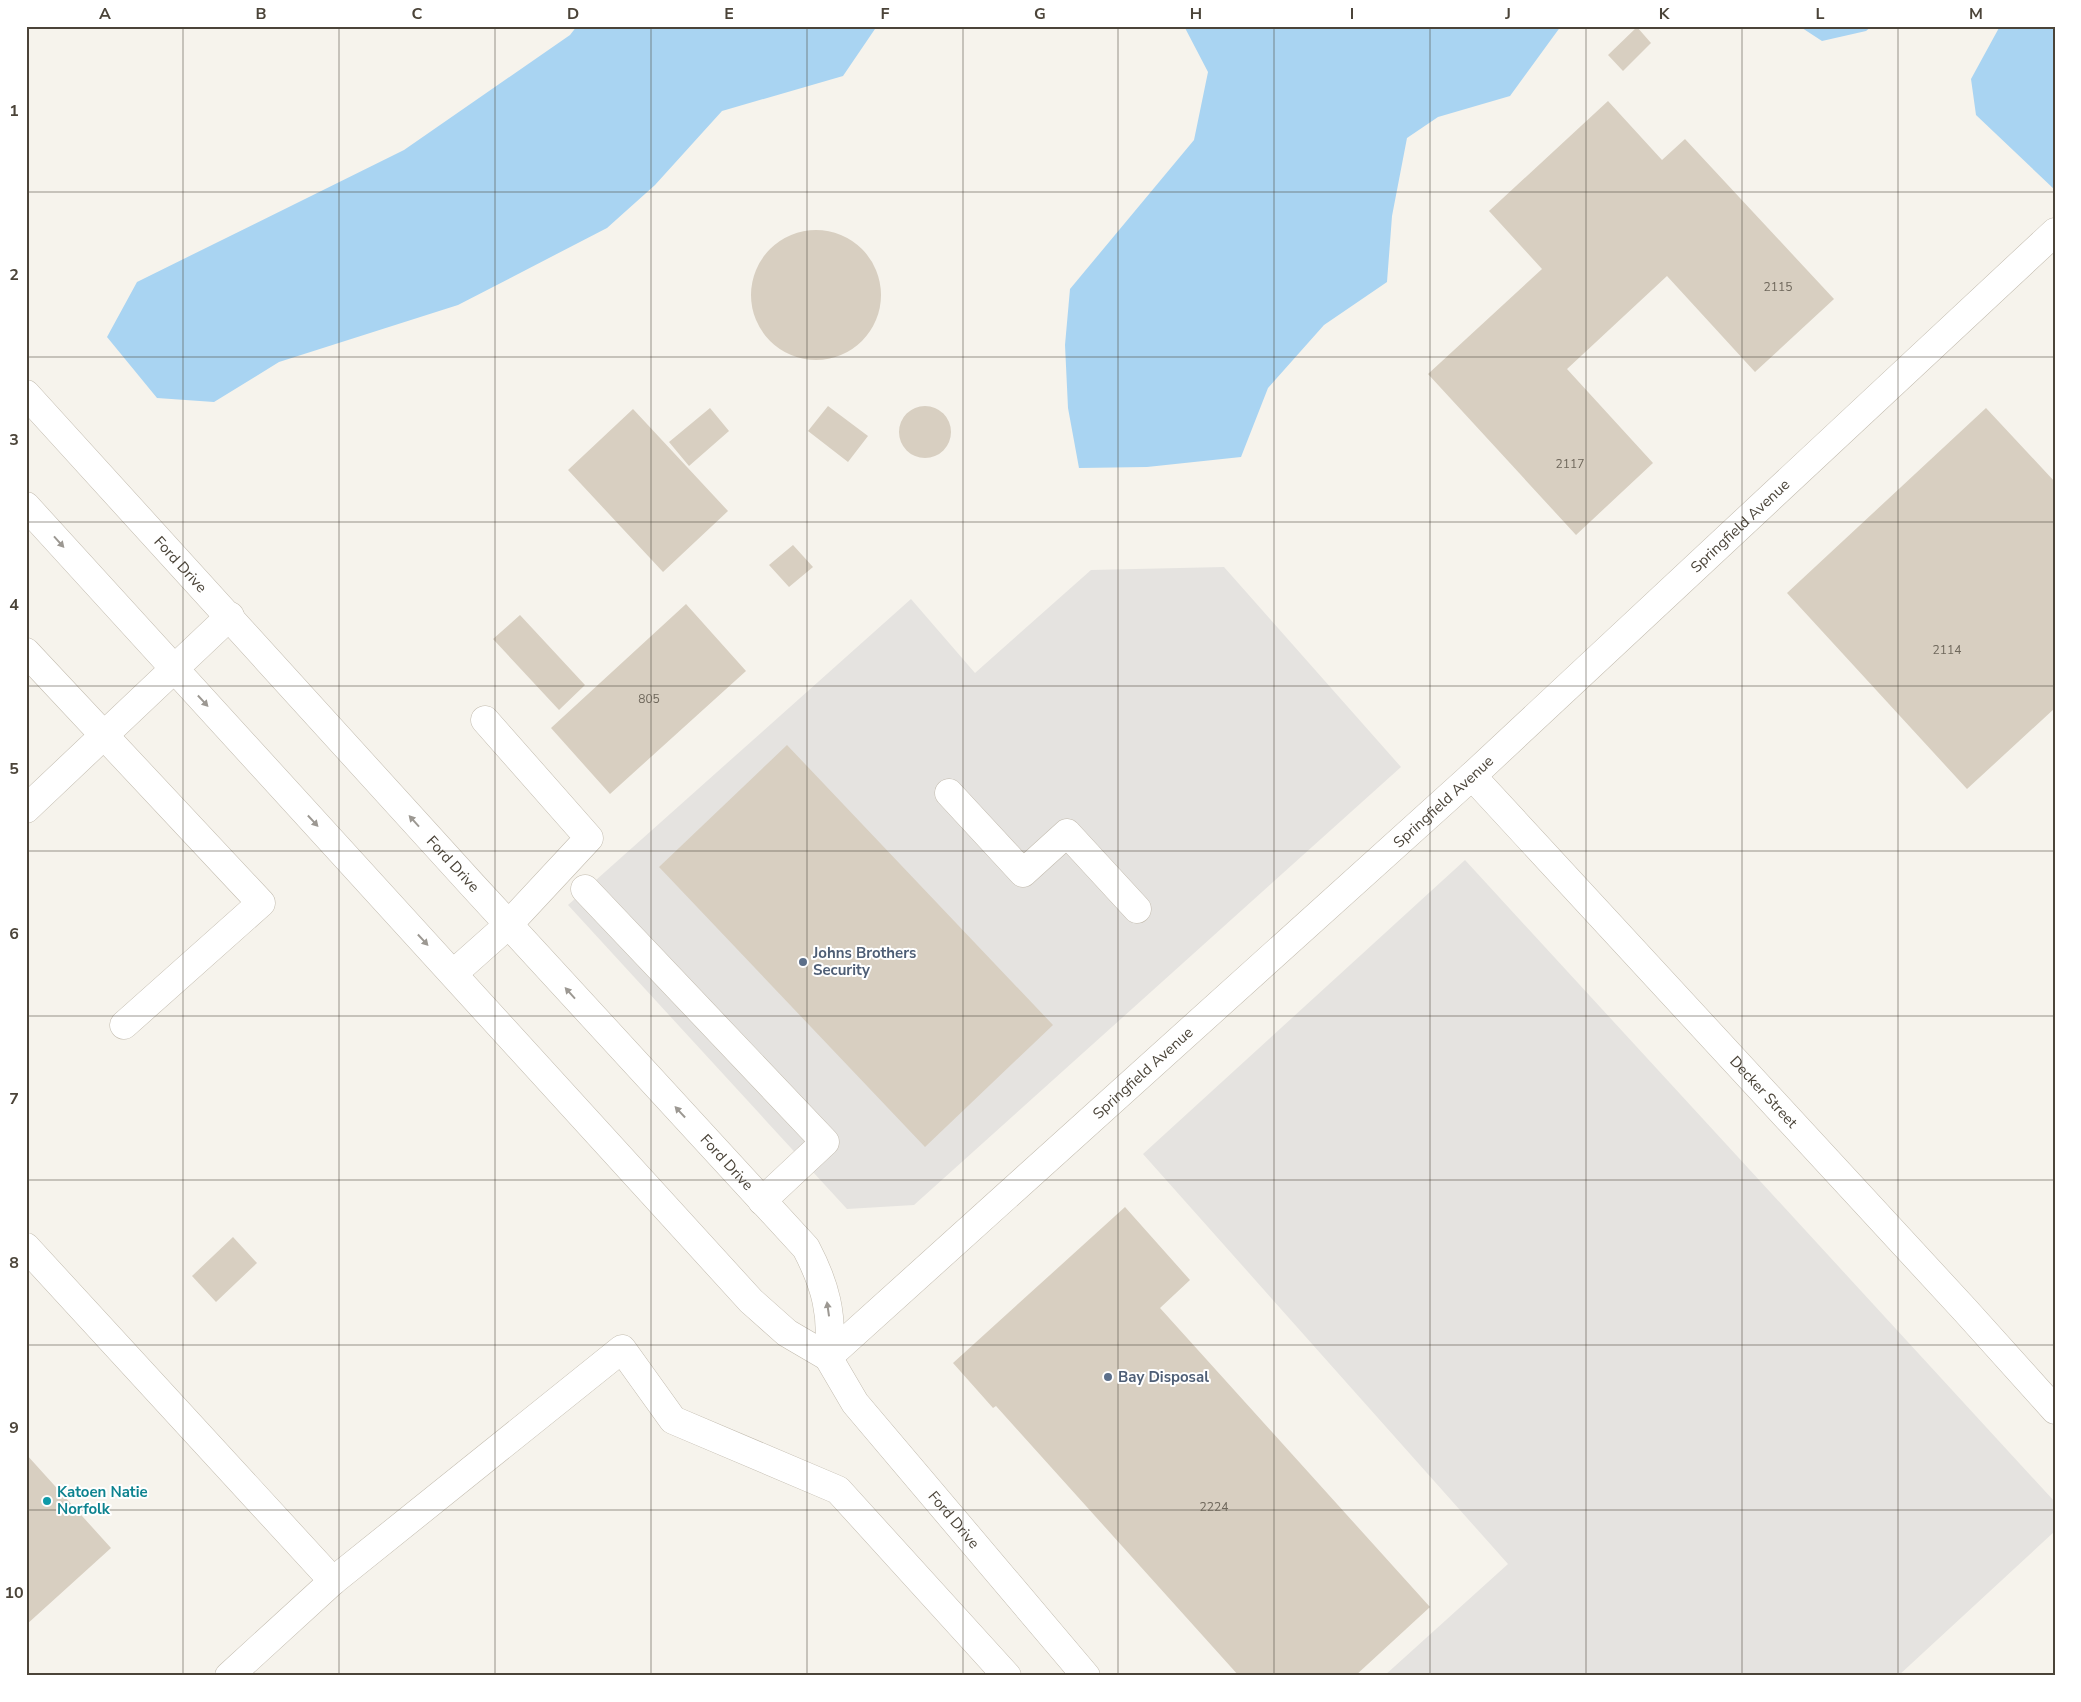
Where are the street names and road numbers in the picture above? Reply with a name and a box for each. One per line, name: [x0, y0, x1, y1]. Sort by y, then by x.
street label: Springfield Avenue: [1686, 475, 1794, 577]
street label: Ford Drive: [150, 532, 211, 597]
street label: Springfield Avenue: [1389, 751, 1498, 852]
street label: Ford Drive: [422, 831, 484, 896]
street label: Springfield Avenue: [1088, 1022, 1197, 1123]
street label: Decker Street: [1725, 1052, 1803, 1133]
street label: Ford Drive: [696, 1130, 758, 1195]
street label: Ford Drive: [924, 1487, 984, 1553]

